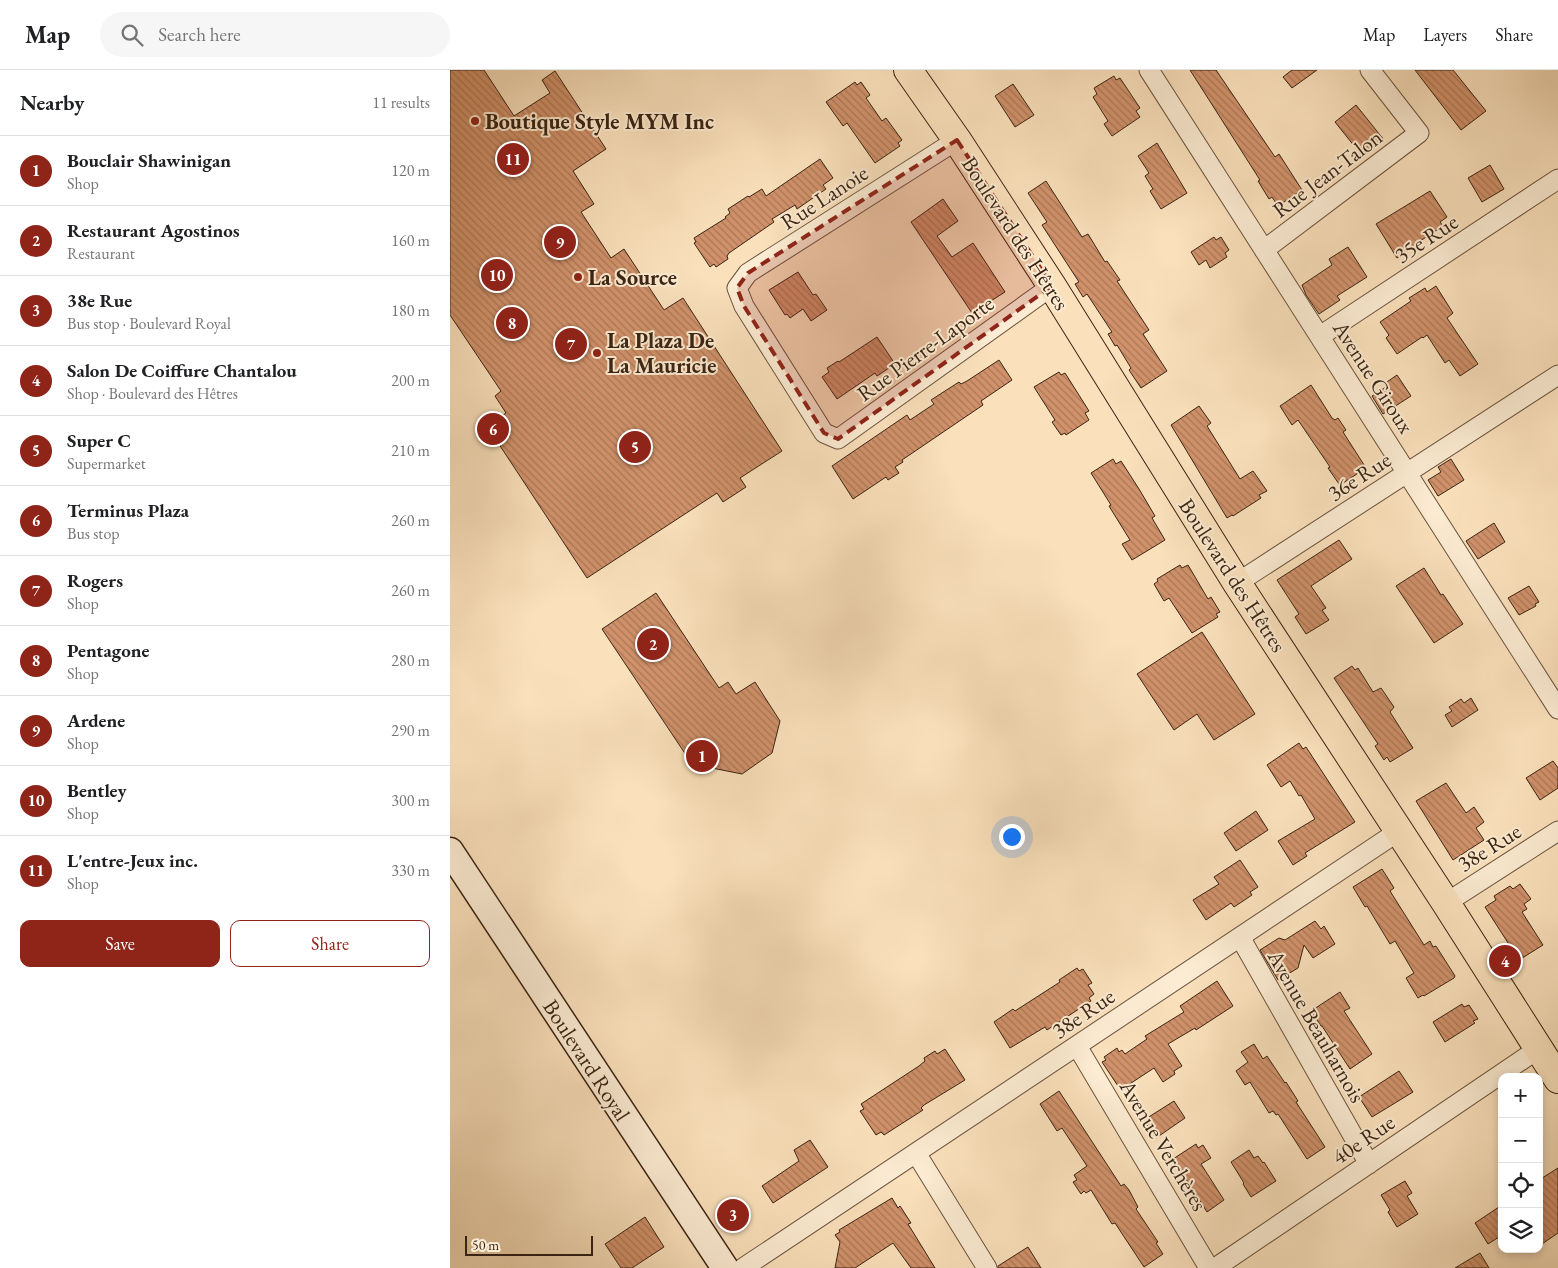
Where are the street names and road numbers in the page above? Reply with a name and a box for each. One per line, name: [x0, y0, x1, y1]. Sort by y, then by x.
street label: Rue Jean-Talon: [1266, 122, 1388, 224]
street label: Boulevard des Hêtres: [955, 151, 1076, 316]
street label: Rue Lanoie: [775, 158, 874, 236]
street label: 35e Rue: [1389, 207, 1464, 270]
street label: Rue Pierre-Laporte: [851, 289, 1000, 408]
street label: Avenue Giroux: [1326, 315, 1421, 439]
street label: 36e Rue: [1322, 445, 1397, 508]
street label: Boulevard des Hêtres: [1172, 493, 1293, 658]
street label: 38e Rue: [1452, 816, 1527, 878]
street label: Avenue Beauharnois: [1261, 944, 1372, 1108]
street label: 38e Rue: [1046, 982, 1121, 1045]
street label: Boulevard Royal: [536, 994, 637, 1127]
street label: Avenue Verchères: [1113, 1074, 1214, 1216]
street label: 40e Rue: [1326, 1108, 1401, 1171]

